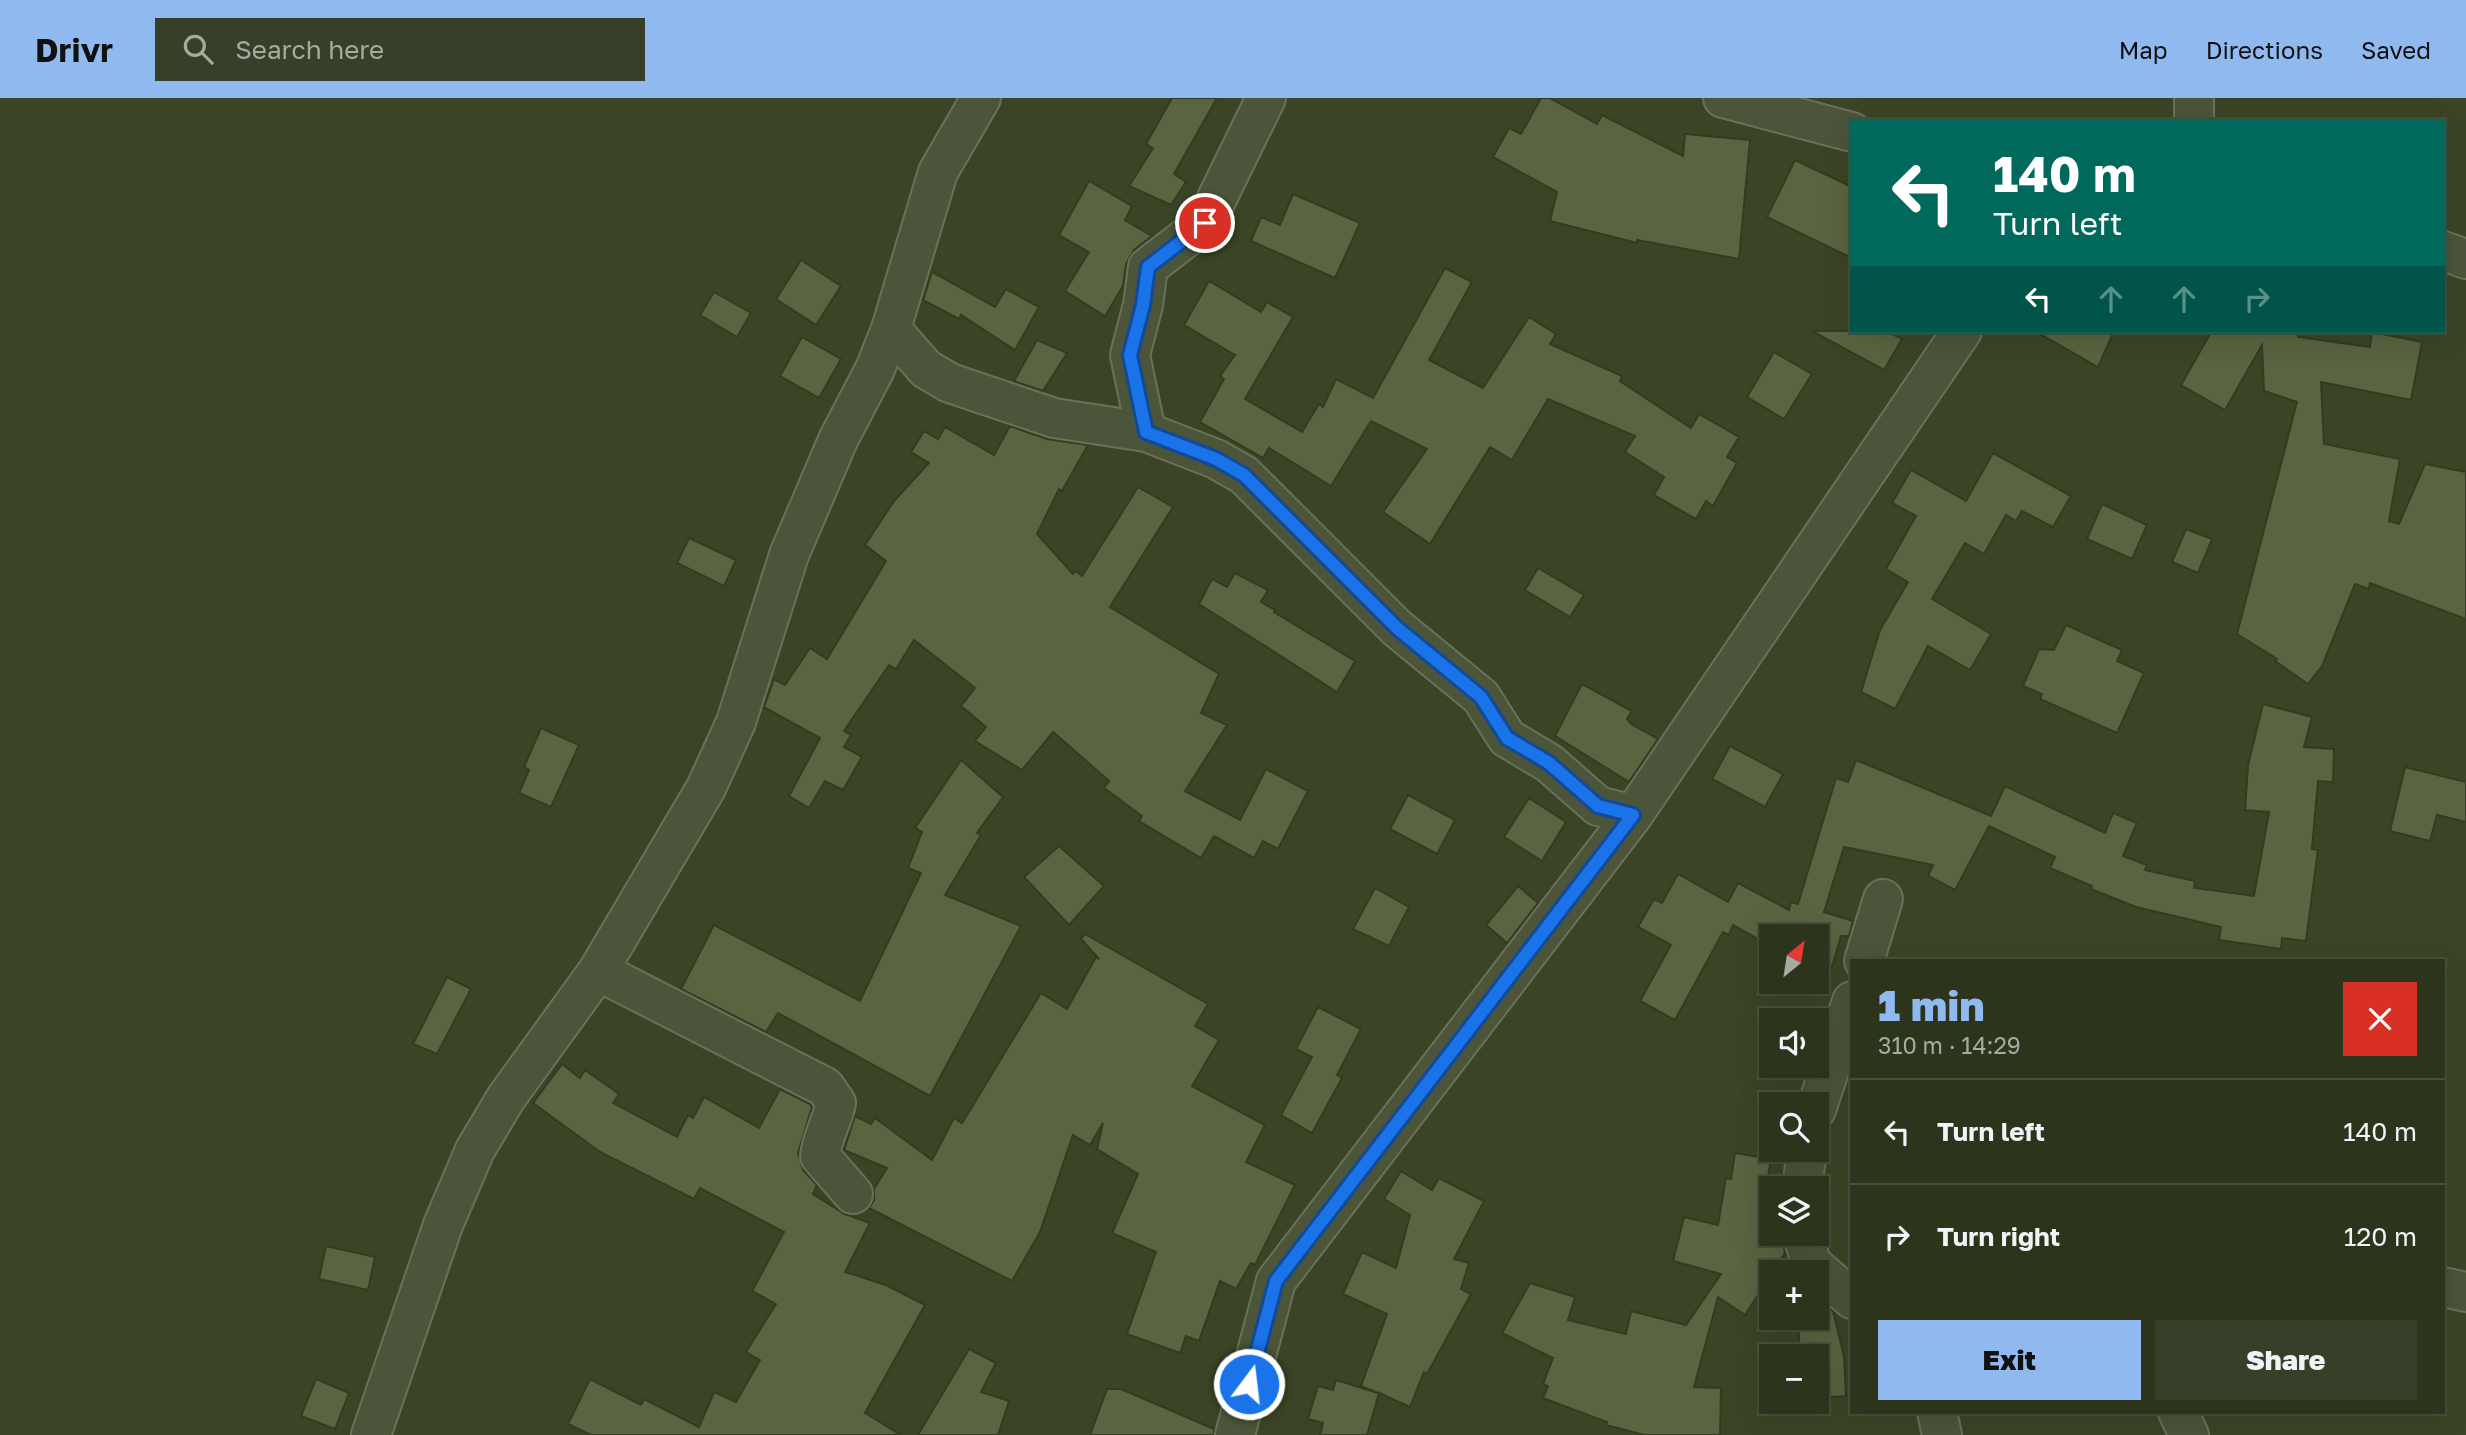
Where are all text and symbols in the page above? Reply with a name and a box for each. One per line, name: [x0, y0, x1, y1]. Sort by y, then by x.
search box: [155, 18, 645, 81]
text: Drivr: [35, 30, 113, 69]
icon: search: [179, 30, 217, 68]
text: Search here: [235, 34, 384, 65]
text: Map: [2119, 35, 2168, 64]
text: Directions: [2206, 35, 2323, 64]
text: Saved: [2361, 35, 2431, 64]
text: 140 m: [1993, 144, 2136, 203]
icon: left: [1878, 147, 1969, 238]
pin: [1175, 193, 1235, 253]
icon: arrive: [1186, 204, 1224, 242]
text: Turn left: [1993, 204, 2122, 242]
icon: left: [2019, 280, 2057, 318]
icon: ahead: [2092, 280, 2130, 318]
icon: ahead: [2165, 280, 2203, 318]
icon: right: [2238, 280, 2276, 318]
north arrow: [1759, 924, 1829, 994]
map controls: [1759, 924, 1829, 1414]
text: 1 min: [1878, 980, 1985, 1030]
button: close: [2343, 982, 2417, 1056]
button: sound: [1759, 1008, 1829, 1078]
text: 310 m · 14:29: [1878, 1031, 2021, 1059]
button: search: [1759, 1092, 1829, 1162]
icon: left: [1878, 1113, 1916, 1151]
text: Turn left: [1937, 1116, 2045, 1147]
text: 140 m: [2343, 1116, 2417, 1147]
button: layers: [1759, 1176, 1829, 1246]
icon: right: [1878, 1218, 1916, 1256]
text: Turn right: [1937, 1221, 2060, 1252]
text: 120 m: [2344, 1221, 2417, 1252]
button: +: [1759, 1260, 1829, 1330]
button: Exit: [1878, 1320, 2141, 1400]
button: Share: [2155, 1320, 2417, 1400]
button: −: [1759, 1344, 1829, 1414]
position arrow: [1212, 1347, 1286, 1421]

